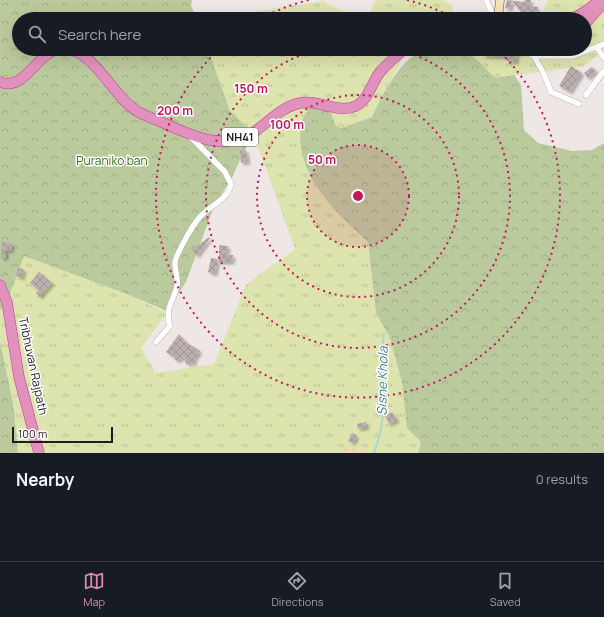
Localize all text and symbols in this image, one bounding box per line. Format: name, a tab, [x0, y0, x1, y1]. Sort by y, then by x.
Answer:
search box	[12, 12, 592, 56]
icon: search	[26, 23, 48, 45]
text: Search here	[58, 24, 141, 45]
text: 150 m	[234, 80, 268, 97]
text: 200 m	[157, 102, 193, 119]
text: 100 m	[270, 116, 304, 133]
road number: NH41	[222, 128, 258, 146]
text: 50 m	[308, 151, 336, 168]
park label: Puraniko ban	[76, 152, 148, 169]
centre of rings	[351, 189, 365, 203]
street label: Tribhuvan Rajpath	[15, 315, 52, 417]
water label: Sisne Khola	[372, 346, 392, 416]
scale bar	[12, 425, 113, 444]
text: 100 m	[18, 426, 47, 441]
text: Nearby	[16, 468, 74, 491]
text: 0 results	[536, 470, 588, 488]
tab: Map	[83, 570, 105, 609]
tab: Directions	[271, 570, 324, 609]
tab: Saved	[490, 570, 521, 609]

